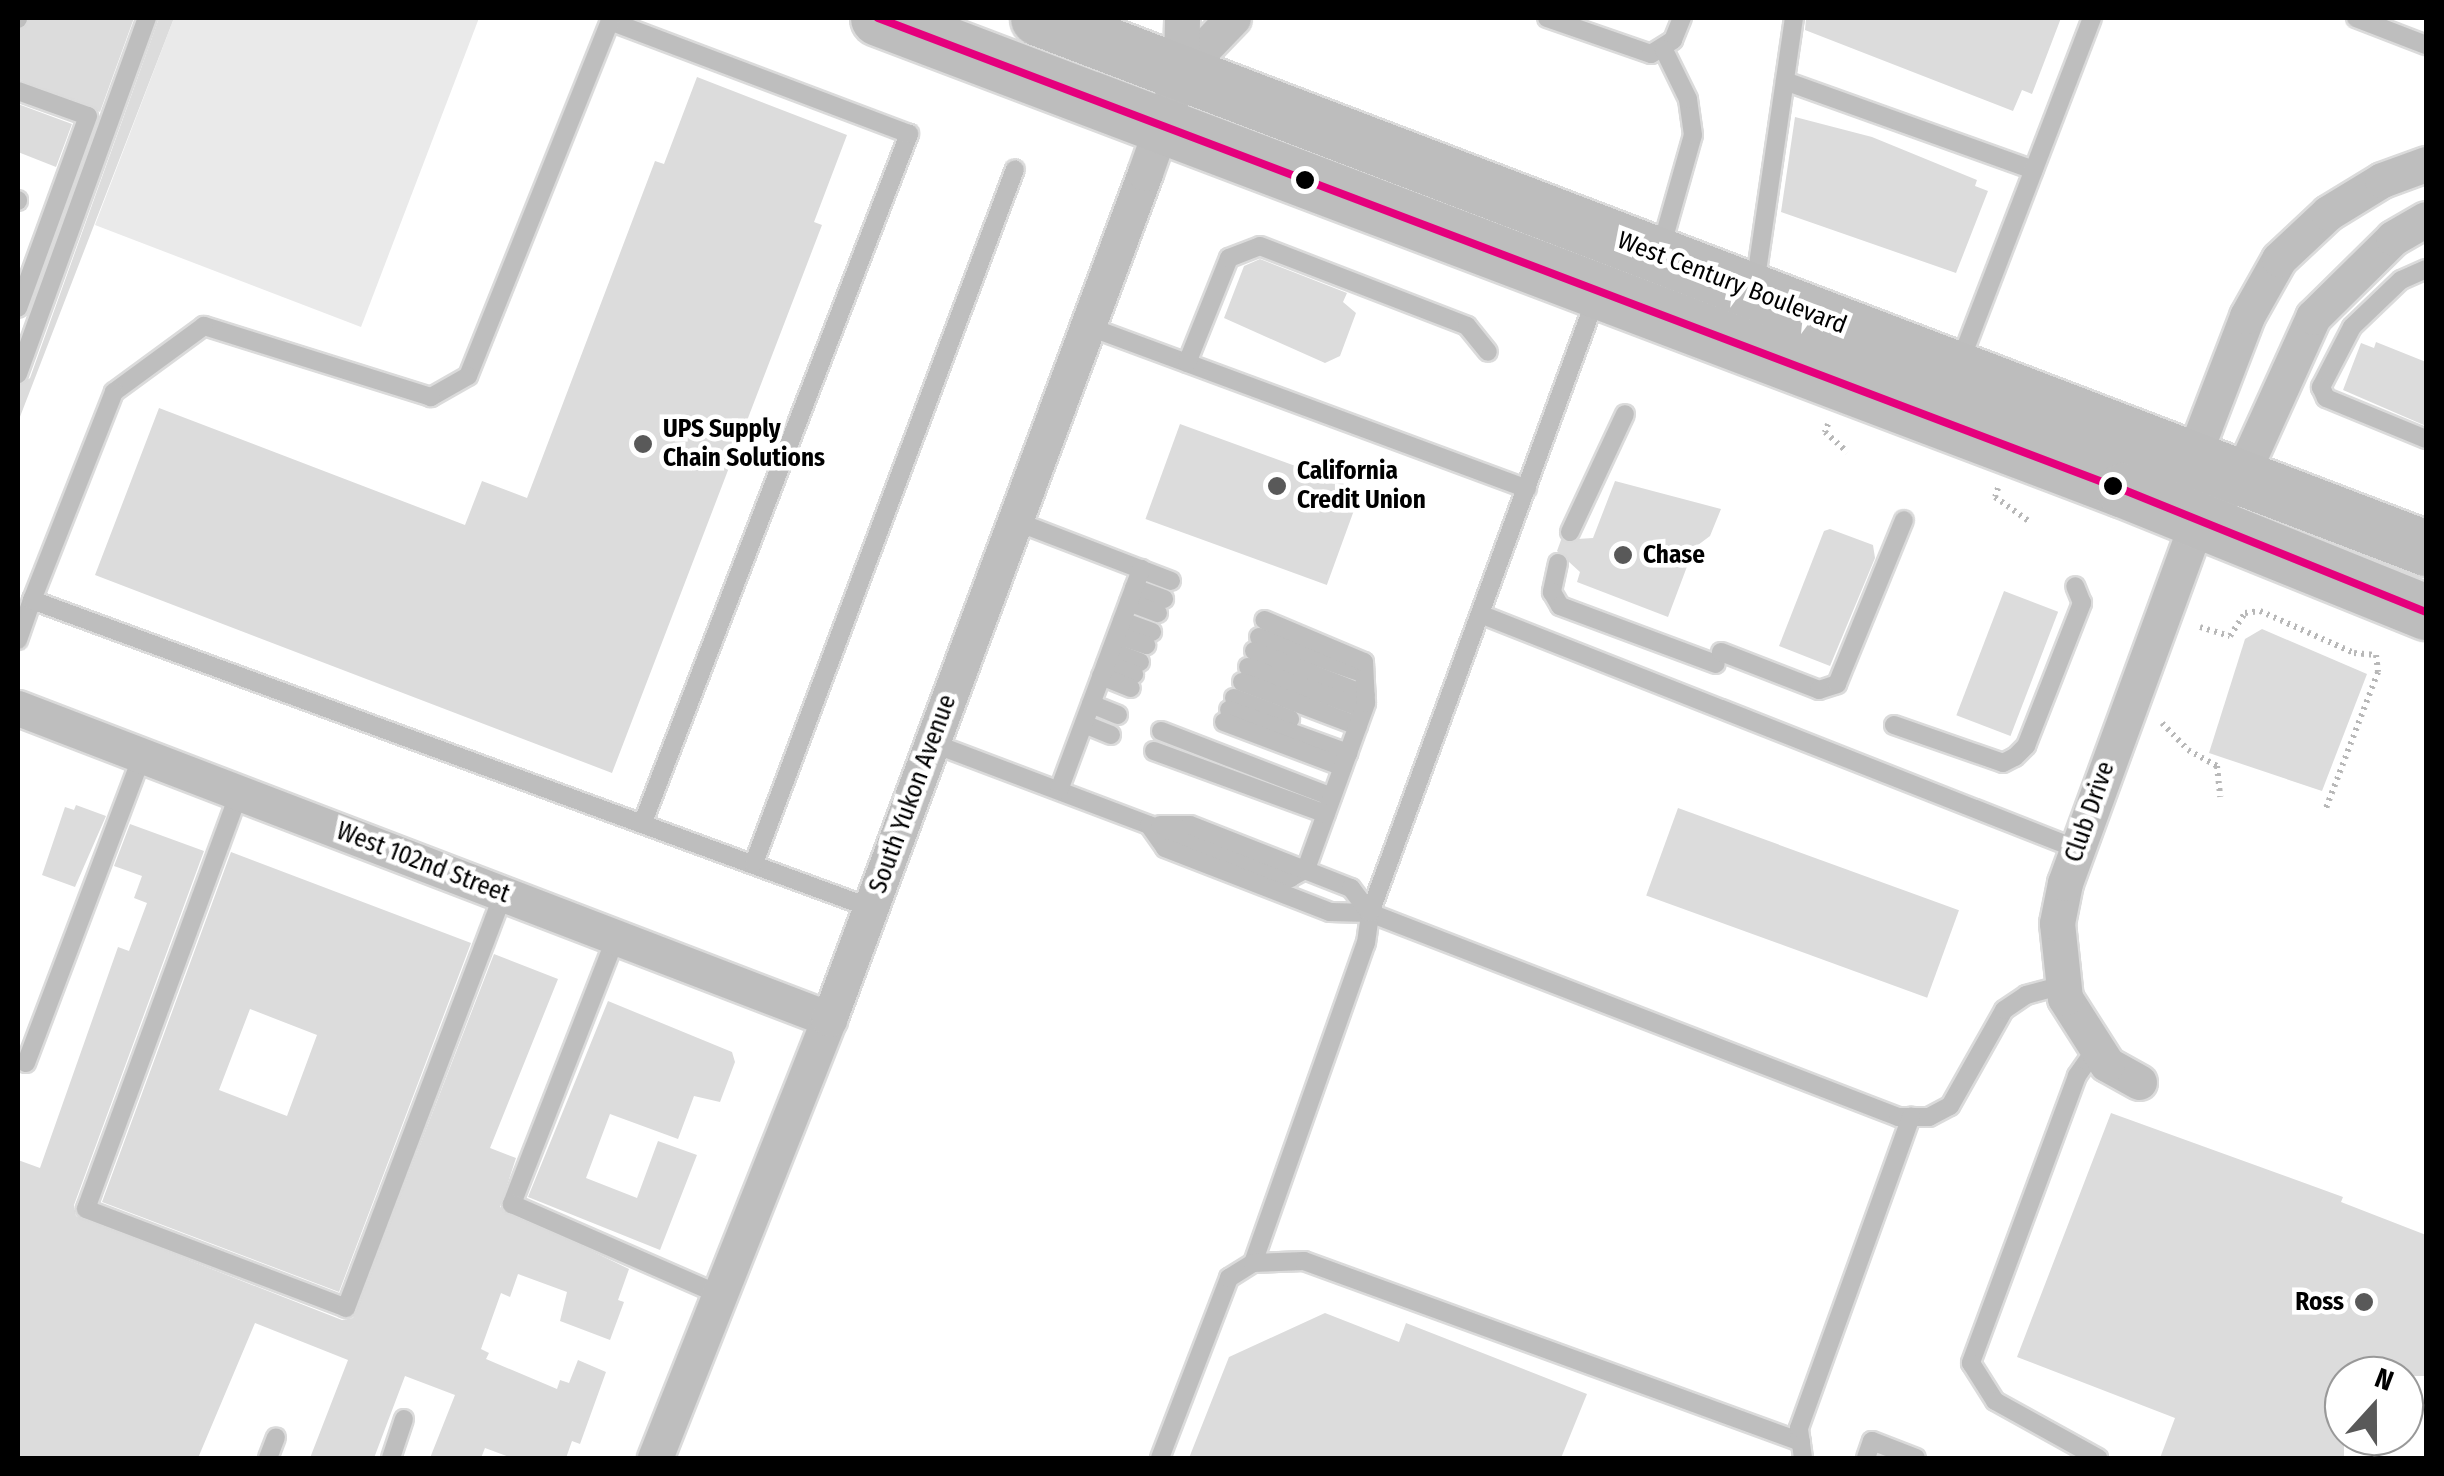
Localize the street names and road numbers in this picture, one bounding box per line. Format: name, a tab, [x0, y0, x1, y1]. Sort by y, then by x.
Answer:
street label: West Century Boulevard	[1613, 225, 1851, 341]
street label: South Yukon Avenue	[863, 691, 963, 897]
street label: Club Drive	[2059, 758, 2121, 866]
street label: West 102nd Street	[332, 816, 514, 910]

